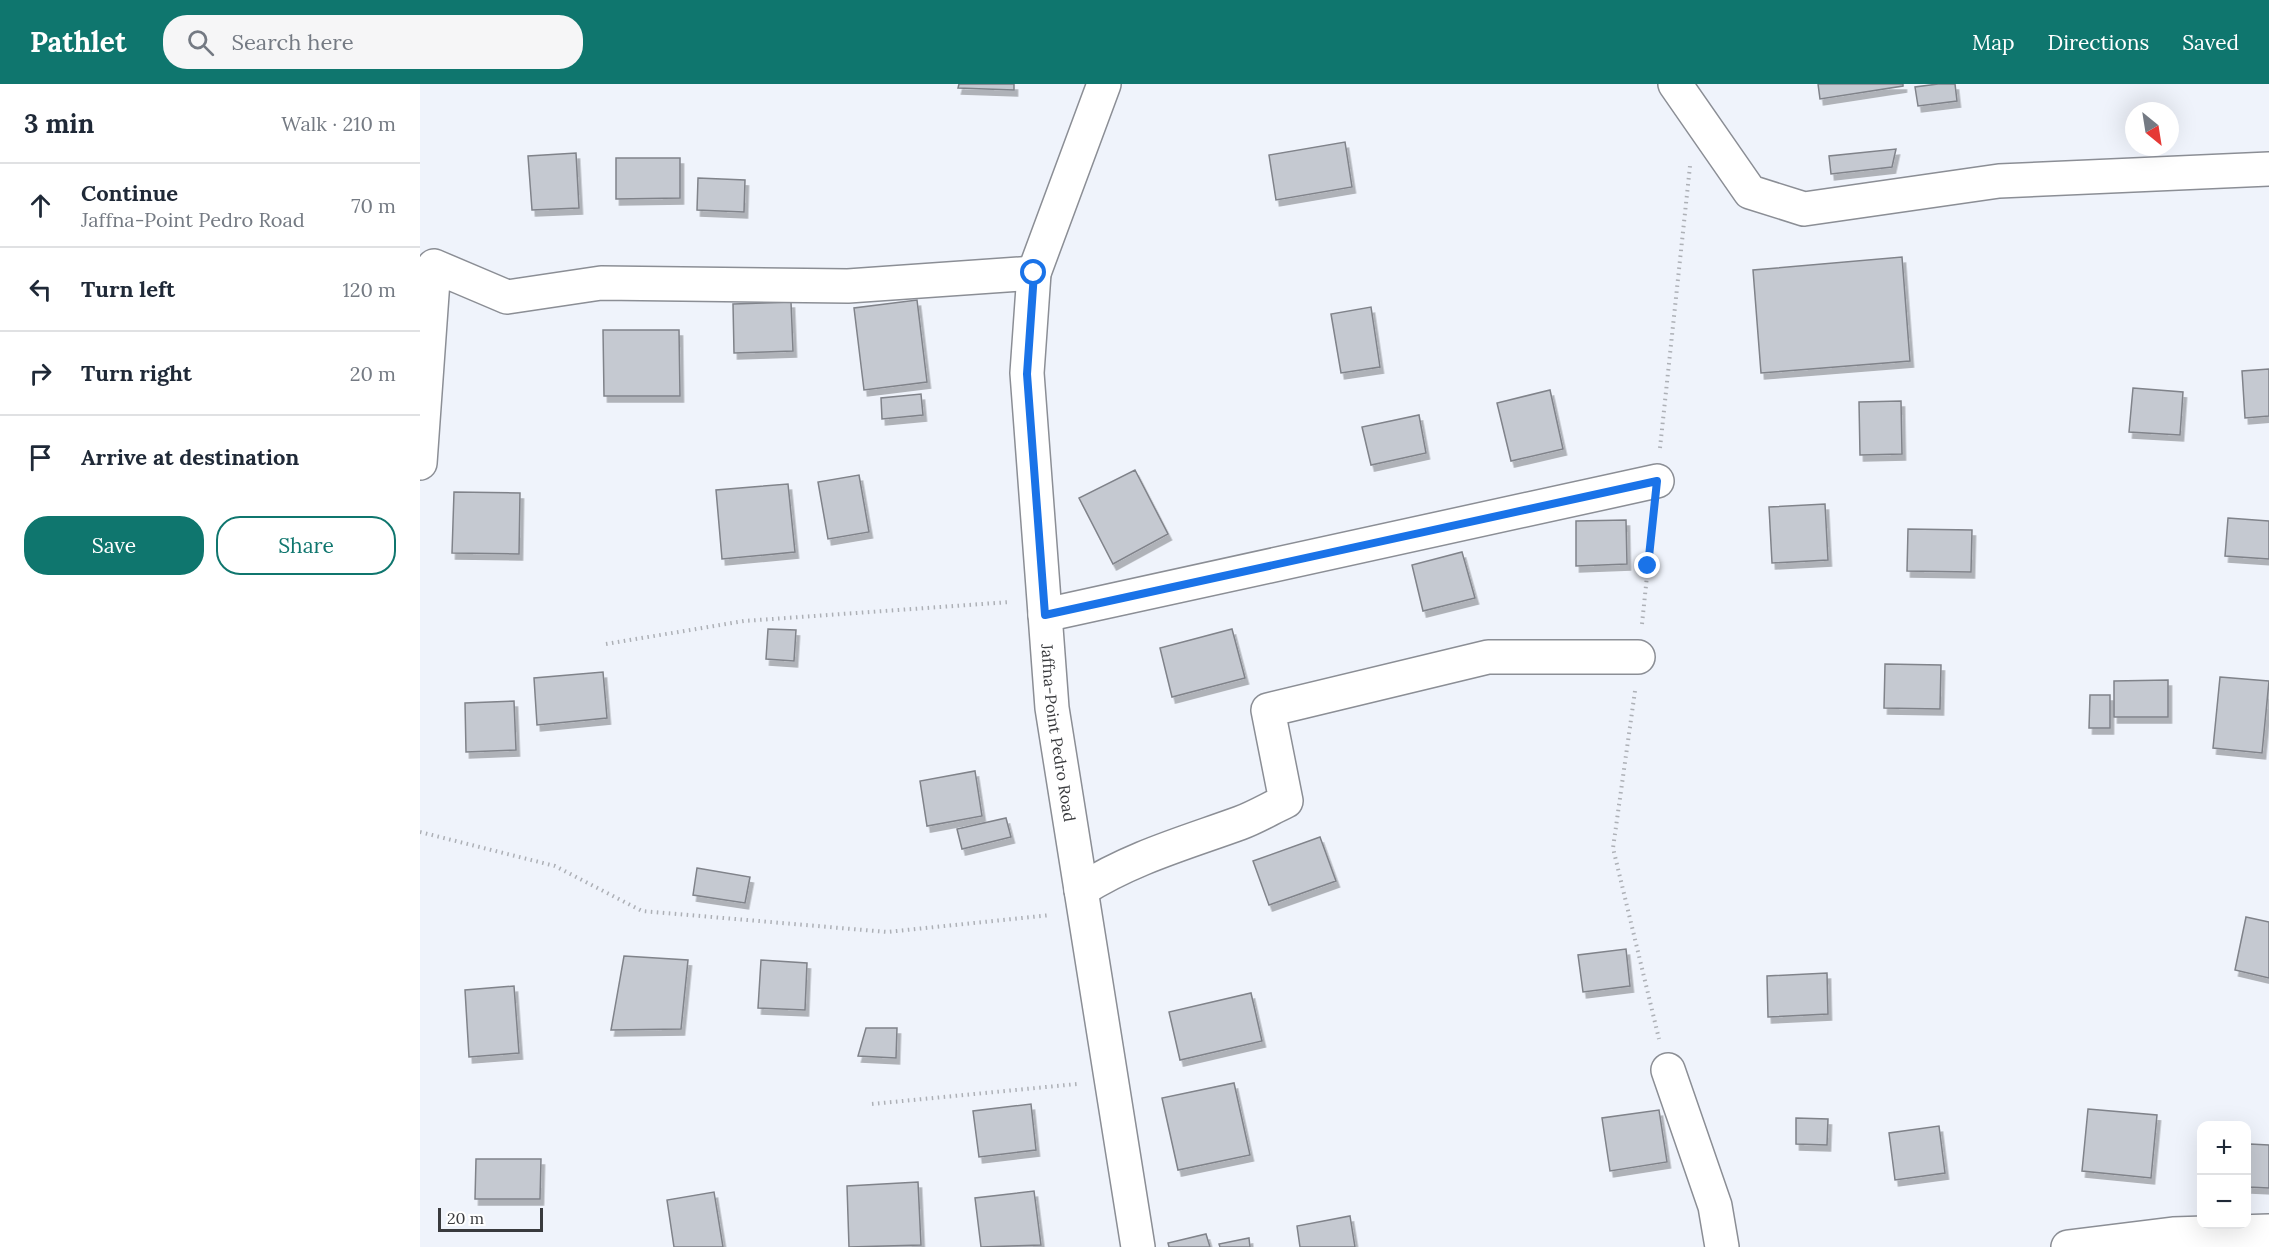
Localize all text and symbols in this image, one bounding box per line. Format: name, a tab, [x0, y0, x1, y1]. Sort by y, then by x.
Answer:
search box	[163, 15, 583, 69]
text: Pathlet	[30, 24, 127, 60]
icon: search	[184, 26, 217, 59]
text: Search here	[232, 28, 354, 56]
text: Map	[1972, 29, 2015, 56]
text: Directions	[2048, 29, 2149, 56]
text: Saved	[2182, 29, 2239, 56]
north arrow	[2125, 102, 2179, 156]
text: 3 min	[24, 107, 94, 140]
text: Walk · 210 m	[281, 111, 396, 136]
text: Continue	[81, 179, 178, 207]
icon: ahead	[24, 189, 57, 222]
text: 70 m	[351, 193, 396, 218]
text: Jaffna-Point Pedro Road	[81, 207, 305, 232]
route start	[1020, 259, 1046, 285]
icon: left	[24, 273, 57, 306]
text: Turn left	[81, 275, 175, 303]
text: 120 m	[342, 277, 396, 302]
icon: right	[24, 357, 57, 390]
text: Turn right	[81, 359, 192, 387]
text: 20 m	[350, 361, 396, 386]
icon: arrive	[24, 441, 57, 474]
text: Arrive at destination	[81, 443, 299, 471]
button: Save	[24, 516, 204, 575]
button: Share	[216, 516, 396, 575]
route end	[1634, 552, 1660, 578]
street label: Jaffna-Point Pedro Road	[1037, 642, 1080, 823]
map controls	[2197, 1121, 2251, 1229]
button: +	[2197, 1121, 2251, 1175]
button: −	[2197, 1175, 2251, 1229]
scale bar	[438, 1205, 543, 1232]
text: 20 m	[447, 1208, 484, 1228]

